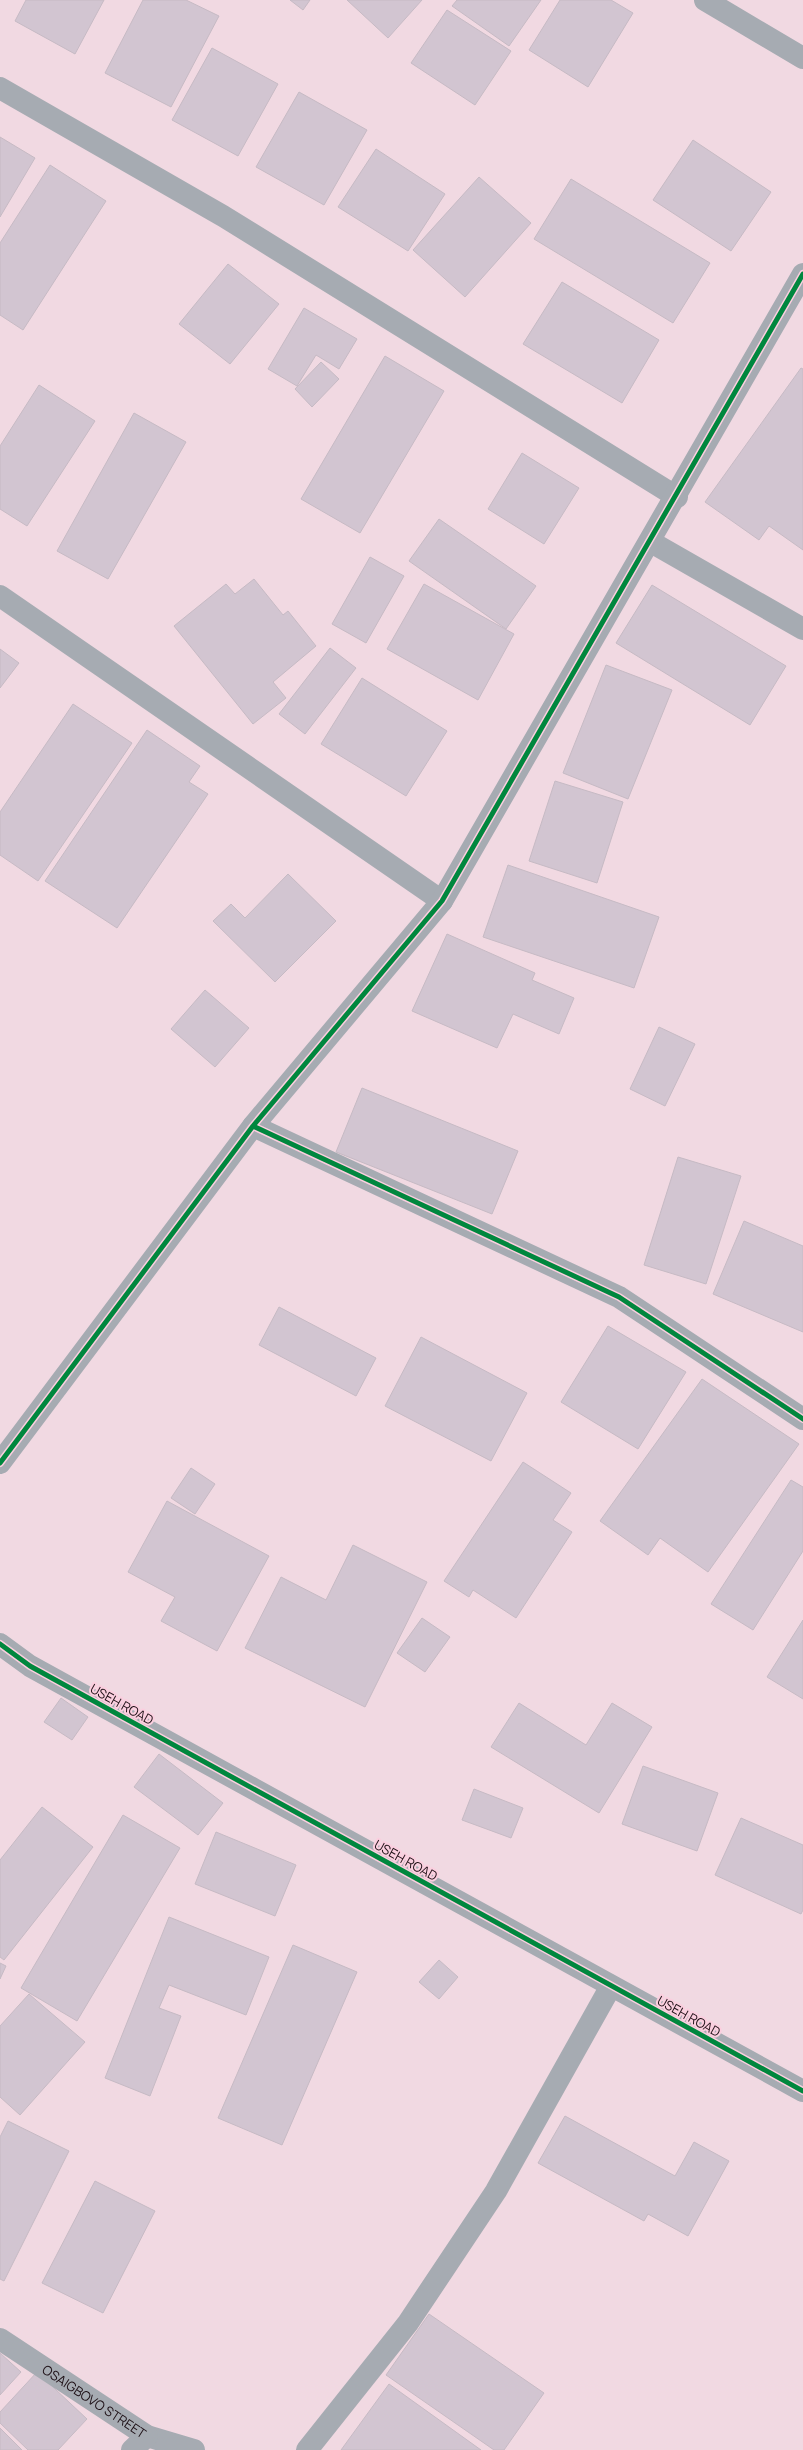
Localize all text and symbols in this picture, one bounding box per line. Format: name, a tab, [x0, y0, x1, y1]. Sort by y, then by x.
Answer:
street label: USEH ROAD	[87, 1679, 157, 1729]
street label: USEH ROAD	[371, 1835, 441, 1885]
street label: USEH ROAD	[654, 1991, 724, 2041]
street label: OSAIGBOVO STREET	[39, 2360, 150, 2442]

